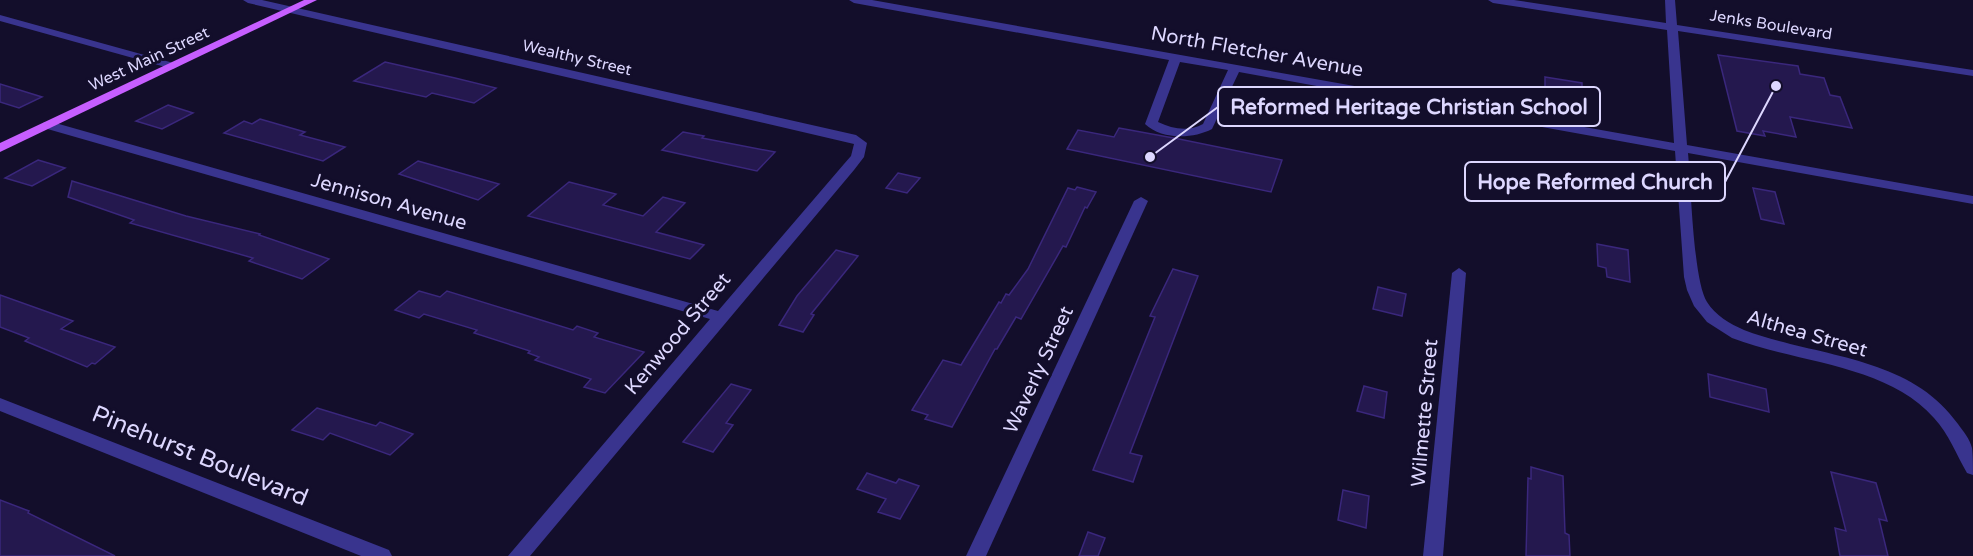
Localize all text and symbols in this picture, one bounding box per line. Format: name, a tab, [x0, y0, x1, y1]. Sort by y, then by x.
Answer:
street label: Jenks Boulevard	[1708, 5, 1834, 45]
street label: West Main Street	[86, 22, 212, 96]
street label: North Fletcher Avenue	[1149, 22, 1365, 82]
street label: Wealthy Street	[520, 36, 634, 80]
callout: Reformed Heritage Christian School	[1218, 87, 1600, 126]
text: Reformed Heritage Christian School	[1230, 95, 1588, 120]
callout: Hope Reformed Church	[1465, 162, 1725, 201]
street label: Jennison Avenue	[308, 168, 470, 236]
text: Hope Reformed Church	[1477, 170, 1713, 195]
street label: Kenwood Street	[620, 268, 736, 400]
street label: Waverly Street	[999, 302, 1079, 438]
street label: Althea Street	[1744, 305, 1870, 363]
street label: Wilmette Street	[1407, 338, 1443, 488]
street label: Pinehurst Boulevard	[88, 399, 312, 513]

